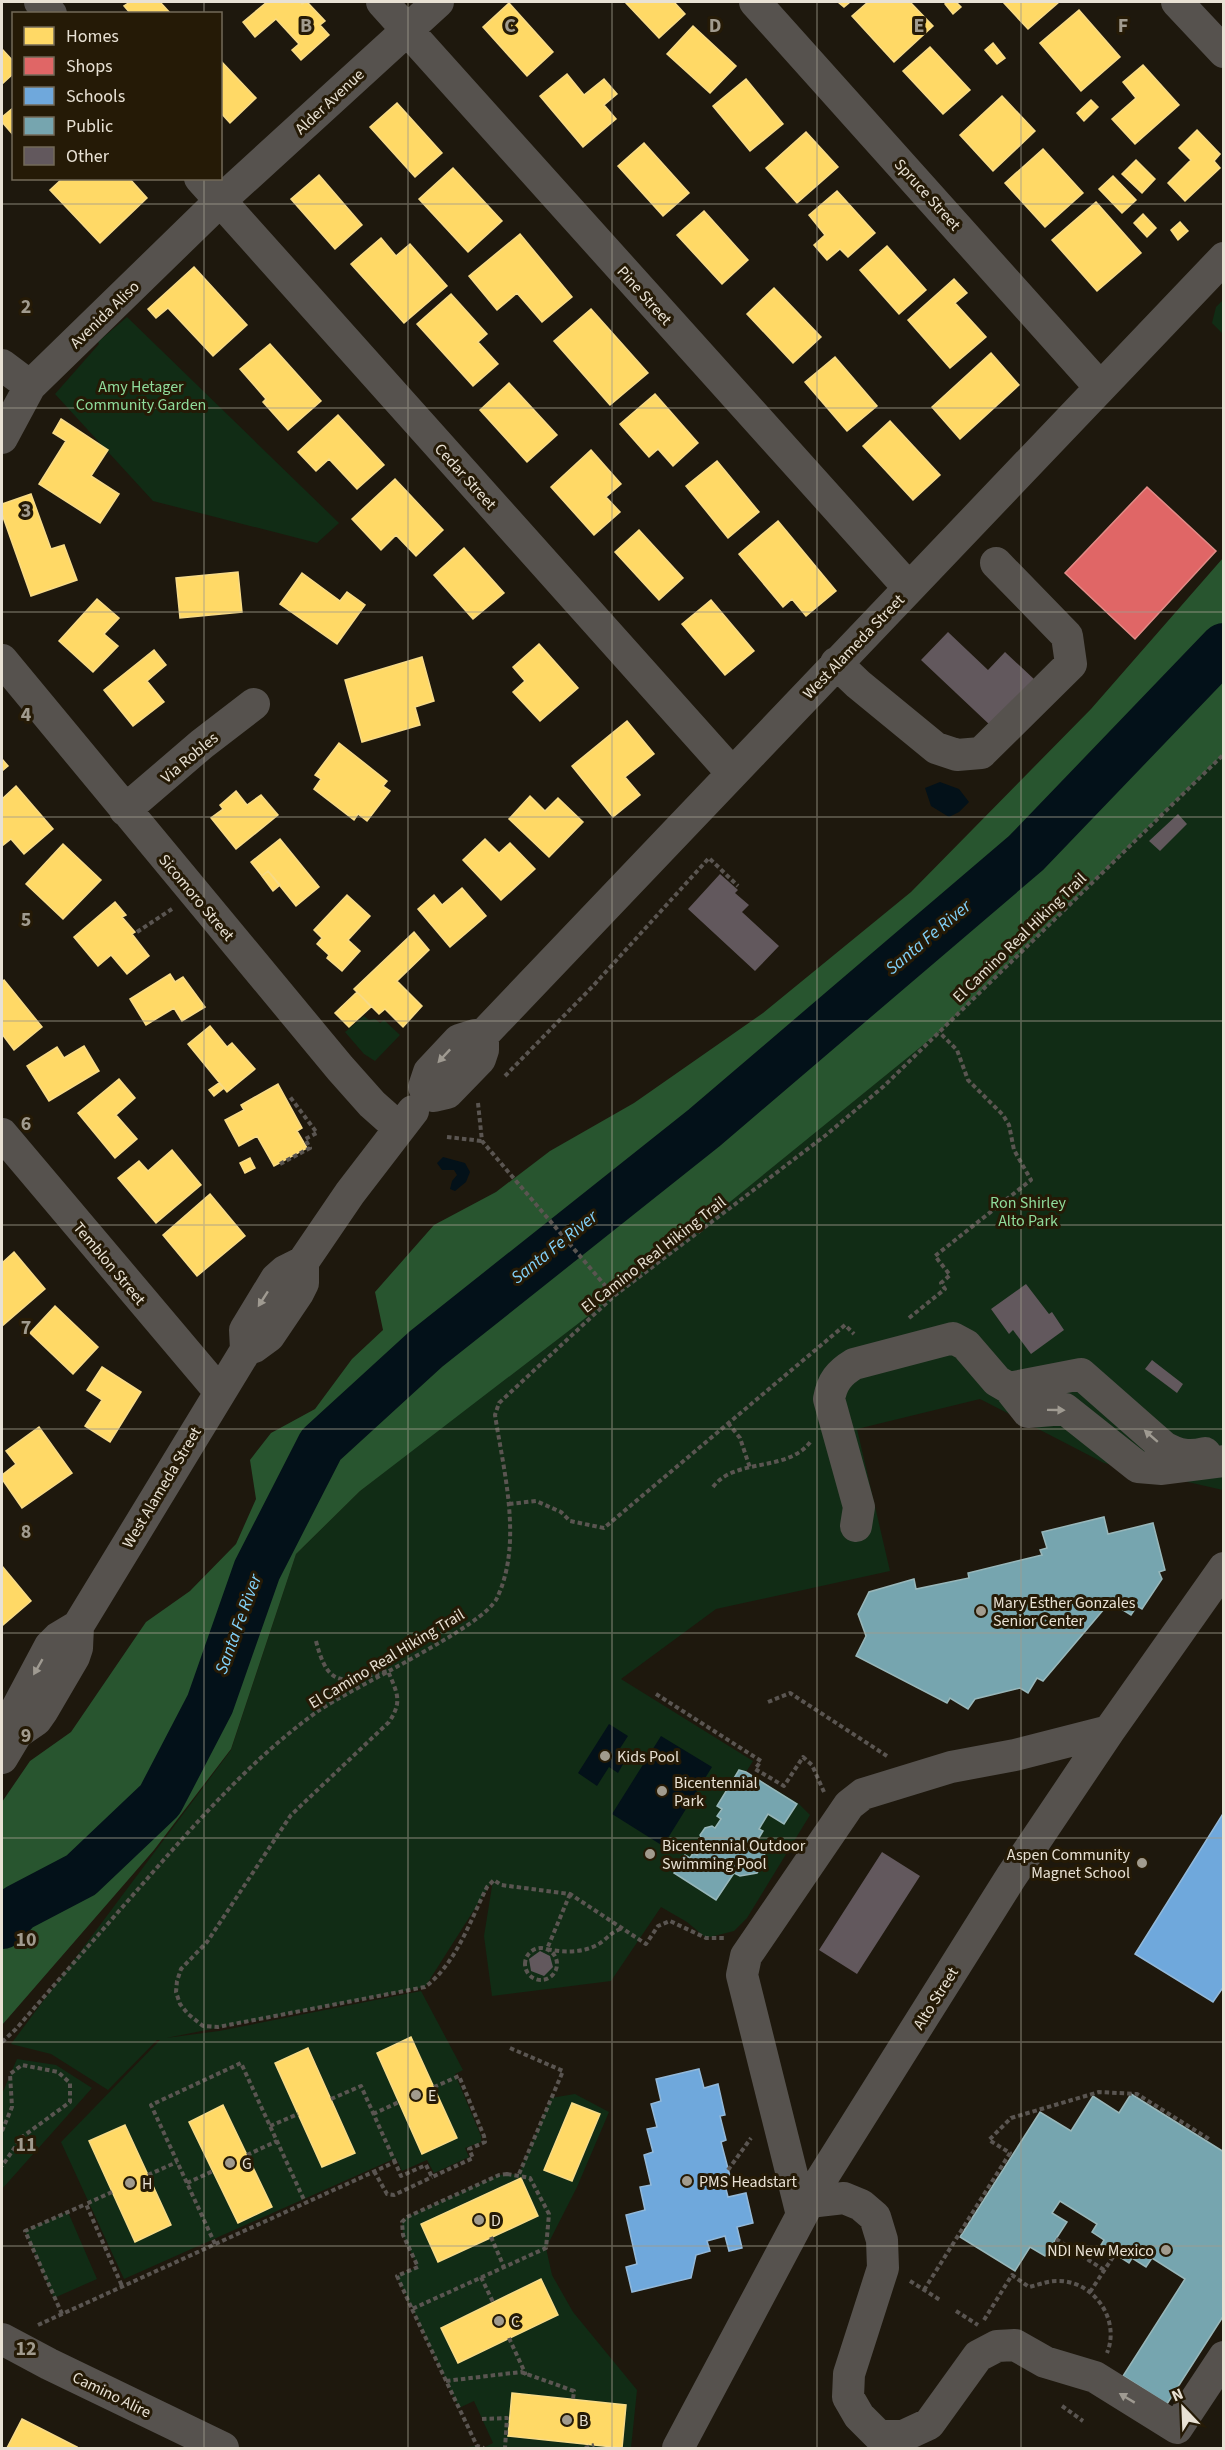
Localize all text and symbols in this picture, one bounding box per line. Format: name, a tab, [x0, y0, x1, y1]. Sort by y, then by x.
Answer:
legend	[12, 12, 222, 180]
text: B	[300, 12, 312, 40]
text: C	[504, 12, 516, 40]
text: D	[709, 12, 721, 40]
text: E	[914, 12, 924, 40]
text: F	[1118, 12, 1128, 40]
text: Homes	[66, 24, 119, 49]
text: Shops	[66, 54, 113, 79]
street label: Alder Avenue	[290, 64, 369, 140]
text: Schools	[66, 84, 125, 109]
text: Public	[66, 114, 113, 139]
text: Other	[66, 144, 110, 169]
street label: Spruce Street	[889, 154, 966, 236]
street label: Pine Street	[612, 261, 677, 331]
street label: Avenida Aliso	[65, 276, 144, 353]
text: 2	[21, 293, 31, 321]
park label: Amy Hetager Community Garden	[76, 376, 206, 416]
street label: Cedar Street	[429, 439, 502, 515]
text: 3	[21, 497, 31, 525]
street label: West Alameda Street	[798, 589, 910, 704]
text: 4	[21, 701, 32, 729]
street label: Via Robles	[156, 727, 223, 788]
street label: Sicomoro Street	[153, 849, 240, 946]
street label: El Camino Real Hiking Trail	[948, 868, 1091, 1007]
water label: Santa Fe River	[880, 894, 977, 981]
text: 5	[21, 906, 31, 934]
one-way arrow	[437, 1048, 451, 1063]
text: 6	[21, 1110, 31, 1138]
street label: El Camino Real Hiking Trail	[577, 1191, 731, 1318]
park label: Ron Shirley Alto Park	[990, 1192, 1066, 1232]
water label: Santa Fe River	[506, 1204, 604, 1290]
street label: Temblon Street	[68, 1217, 151, 1310]
one-way arrow	[258, 1291, 269, 1307]
text: 7	[21, 1314, 31, 1342]
one-way arrow	[1047, 1405, 1066, 1415]
street label: West Alameda Street	[117, 1422, 207, 1552]
one-way arrow	[1144, 1430, 1159, 1443]
text: 8	[21, 1518, 31, 1546]
water label: Santa Fe River	[209, 1570, 268, 1678]
place label: Mary Esther Gonzales Senior Center	[993, 1592, 1136, 1632]
street label: El Camino Real Hiking Trail	[305, 1604, 469, 1714]
marker: Mary Esther Gonzales Senior Center	[974, 1604, 988, 1618]
one-way arrow	[33, 1659, 43, 1676]
text: 9	[21, 1722, 31, 1750]
place label: Kids Pool	[617, 1746, 679, 1768]
marker: Kids Pool	[598, 1749, 612, 1763]
place label: Bicentennial Park	[674, 1772, 758, 1812]
marker: Bicentennial Park	[655, 1784, 669, 1798]
place label: Bicentennial Outdoor Swimming Pool	[662, 1835, 806, 1875]
place label: Aspen Community Magnet School	[1007, 1844, 1131, 1884]
marker: Bicentennial Outdoor Swimming Pool	[643, 1847, 657, 1861]
marker: Aspen Community Magnet School	[1135, 1856, 1149, 1870]
text: 10	[15, 1926, 37, 1954]
street label: Alto Street	[908, 1963, 964, 2034]
place label: E	[428, 2085, 436, 2107]
marker: E	[409, 2088, 423, 2102]
text: 11	[15, 2131, 37, 2159]
place label: G	[242, 2153, 252, 2175]
marker: G	[223, 2156, 237, 2170]
place label: PMS Headstart	[699, 2171, 798, 2193]
place label: H	[142, 2173, 152, 2195]
marker: PMS Headstart	[680, 2174, 694, 2188]
marker: H	[123, 2176, 137, 2190]
place label: D	[491, 2210, 501, 2232]
marker: D	[472, 2213, 486, 2227]
place label: NDI New Mexico	[1047, 2240, 1154, 2262]
marker: NDI New Mexico	[1159, 2243, 1173, 2257]
place label: C	[511, 2311, 520, 2333]
marker: C	[492, 2314, 506, 2328]
text: 12	[15, 2335, 37, 2363]
street label: Camino Alire	[69, 2366, 155, 2423]
north arrow	[1153, 2378, 1213, 2438]
text: N	[1168, 2383, 1187, 2407]
one-way arrow	[1119, 2392, 1135, 2403]
place label: B	[579, 2410, 588, 2432]
marker: B	[560, 2413, 574, 2427]

